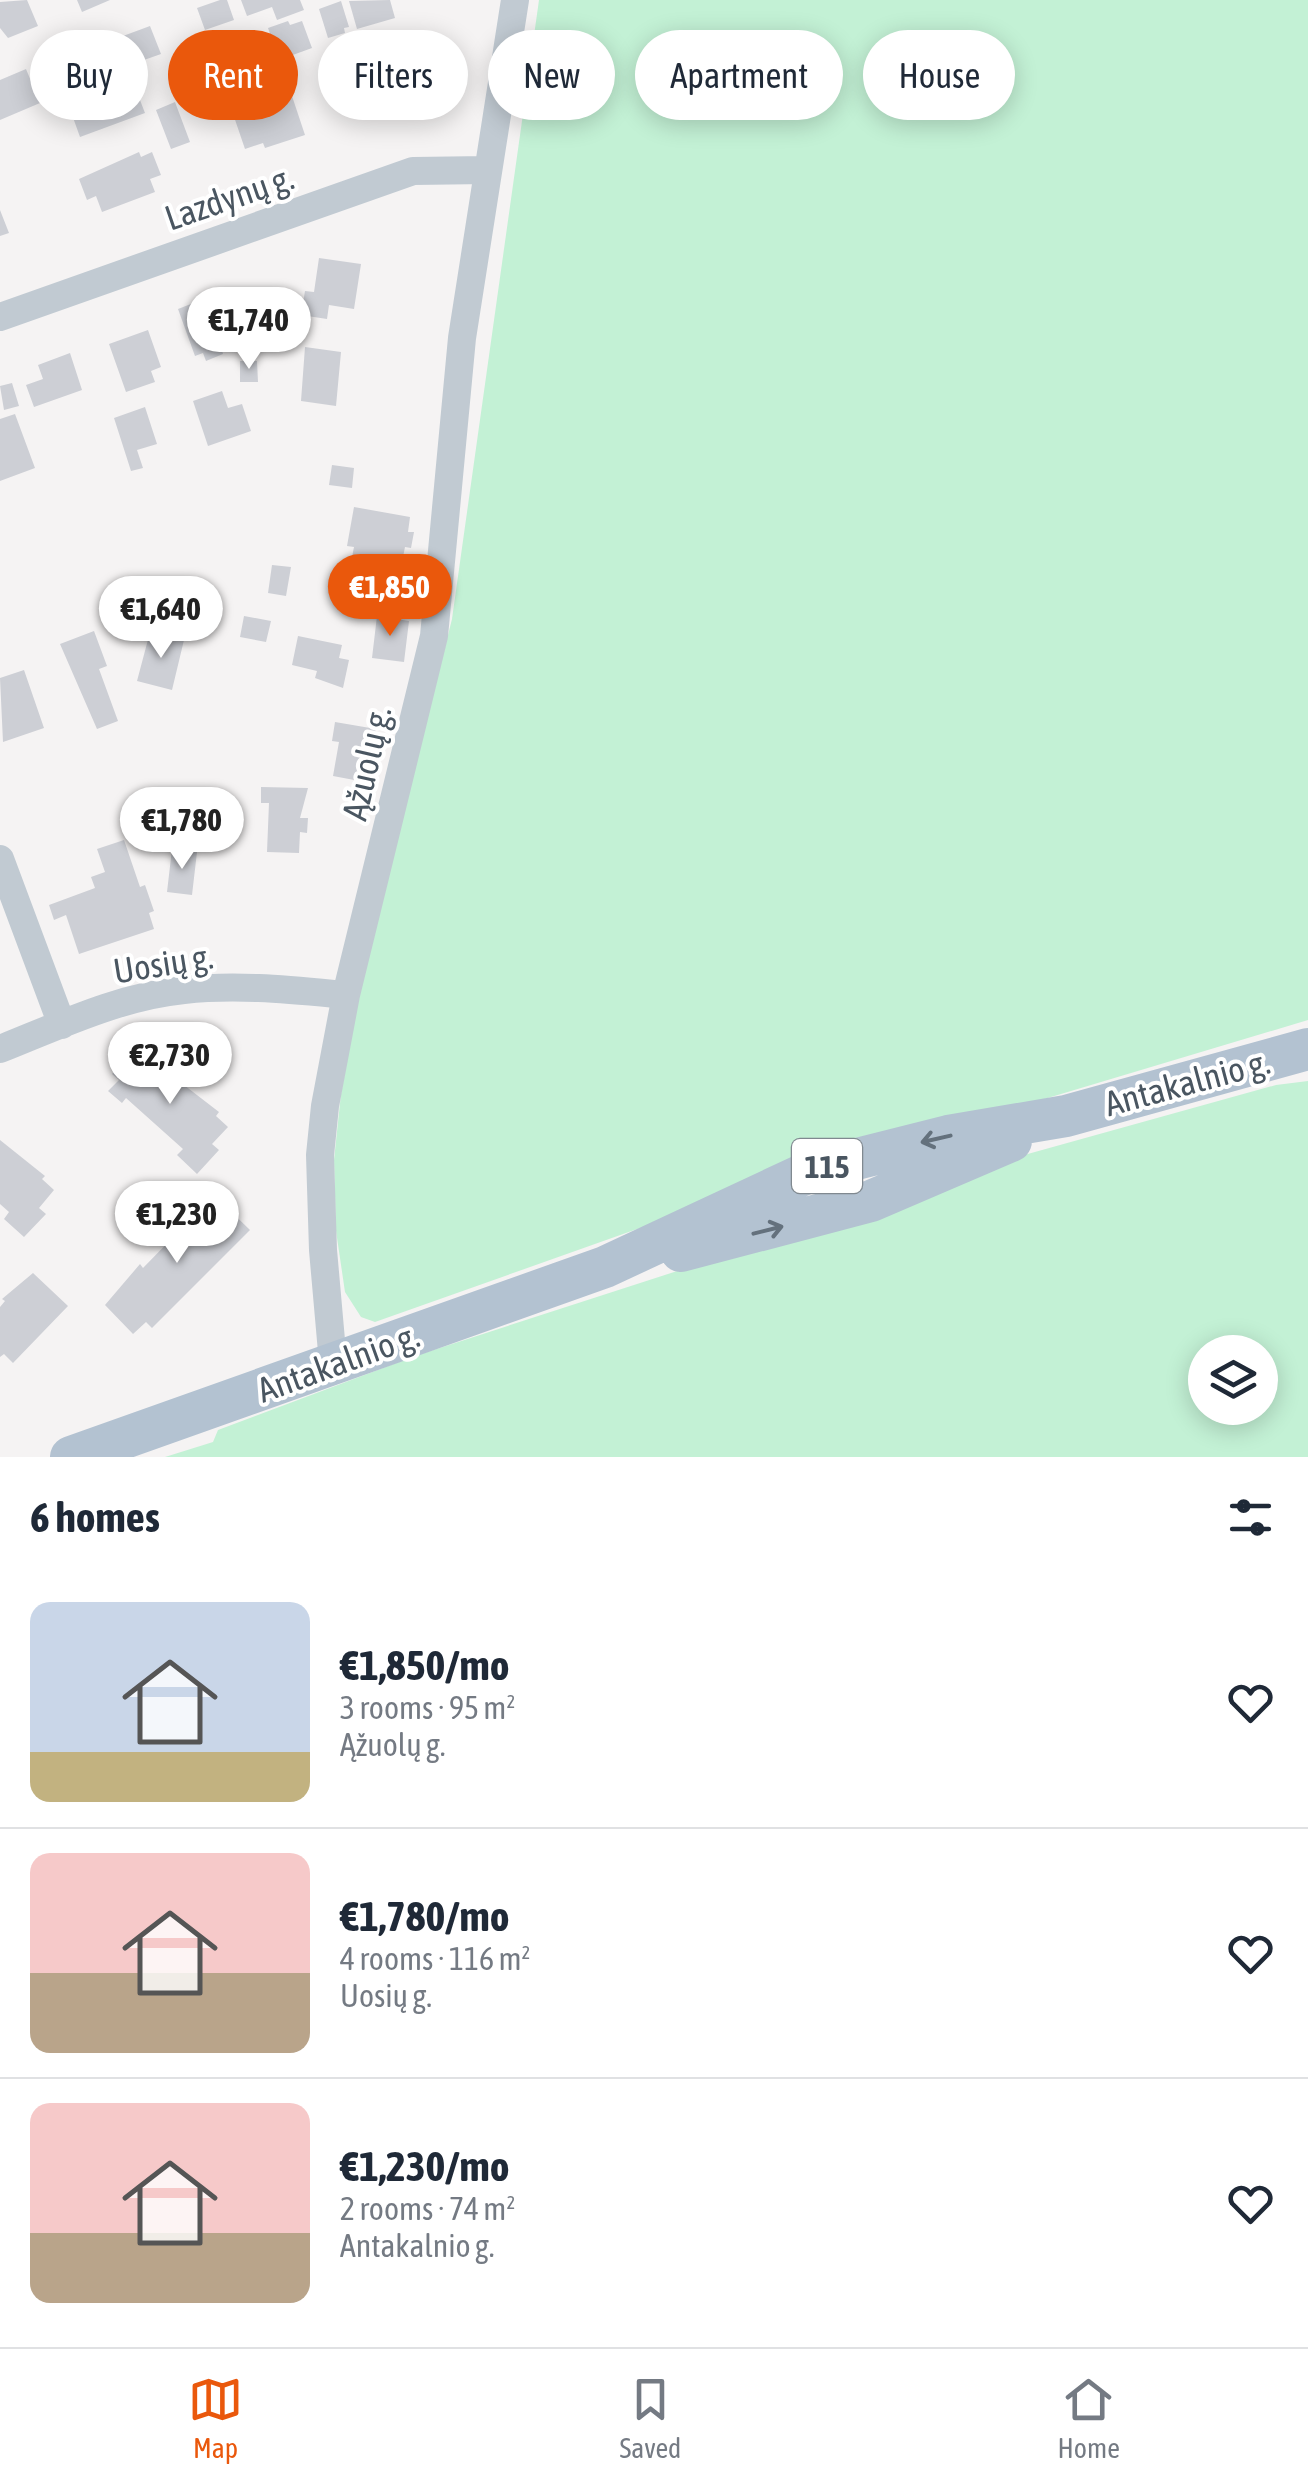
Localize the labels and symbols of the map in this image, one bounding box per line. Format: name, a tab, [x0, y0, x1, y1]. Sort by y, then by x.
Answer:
street label: Lazdynų g.	[160, 156, 298, 238]
pin: €1,740	[168, 287, 330, 372]
pin: €1,850	[309, 554, 471, 639]
pin: €1,640	[80, 576, 242, 661]
street label: Ąžuolų g.	[334, 702, 398, 824]
pin: €1,780	[101, 787, 263, 872]
street label: Uosių g.	[110, 935, 216, 991]
pin: €2,730	[89, 1022, 251, 1107]
street label: Antakalnio g.	[1100, 1041, 1274, 1123]
one-way arrow	[921, 1131, 953, 1149]
road number: 115	[792, 1139, 862, 1193]
pin: €1,230	[96, 1181, 258, 1266]
one-way arrow	[751, 1220, 783, 1238]
street label: Antakalnio g.	[252, 1314, 424, 1410]

